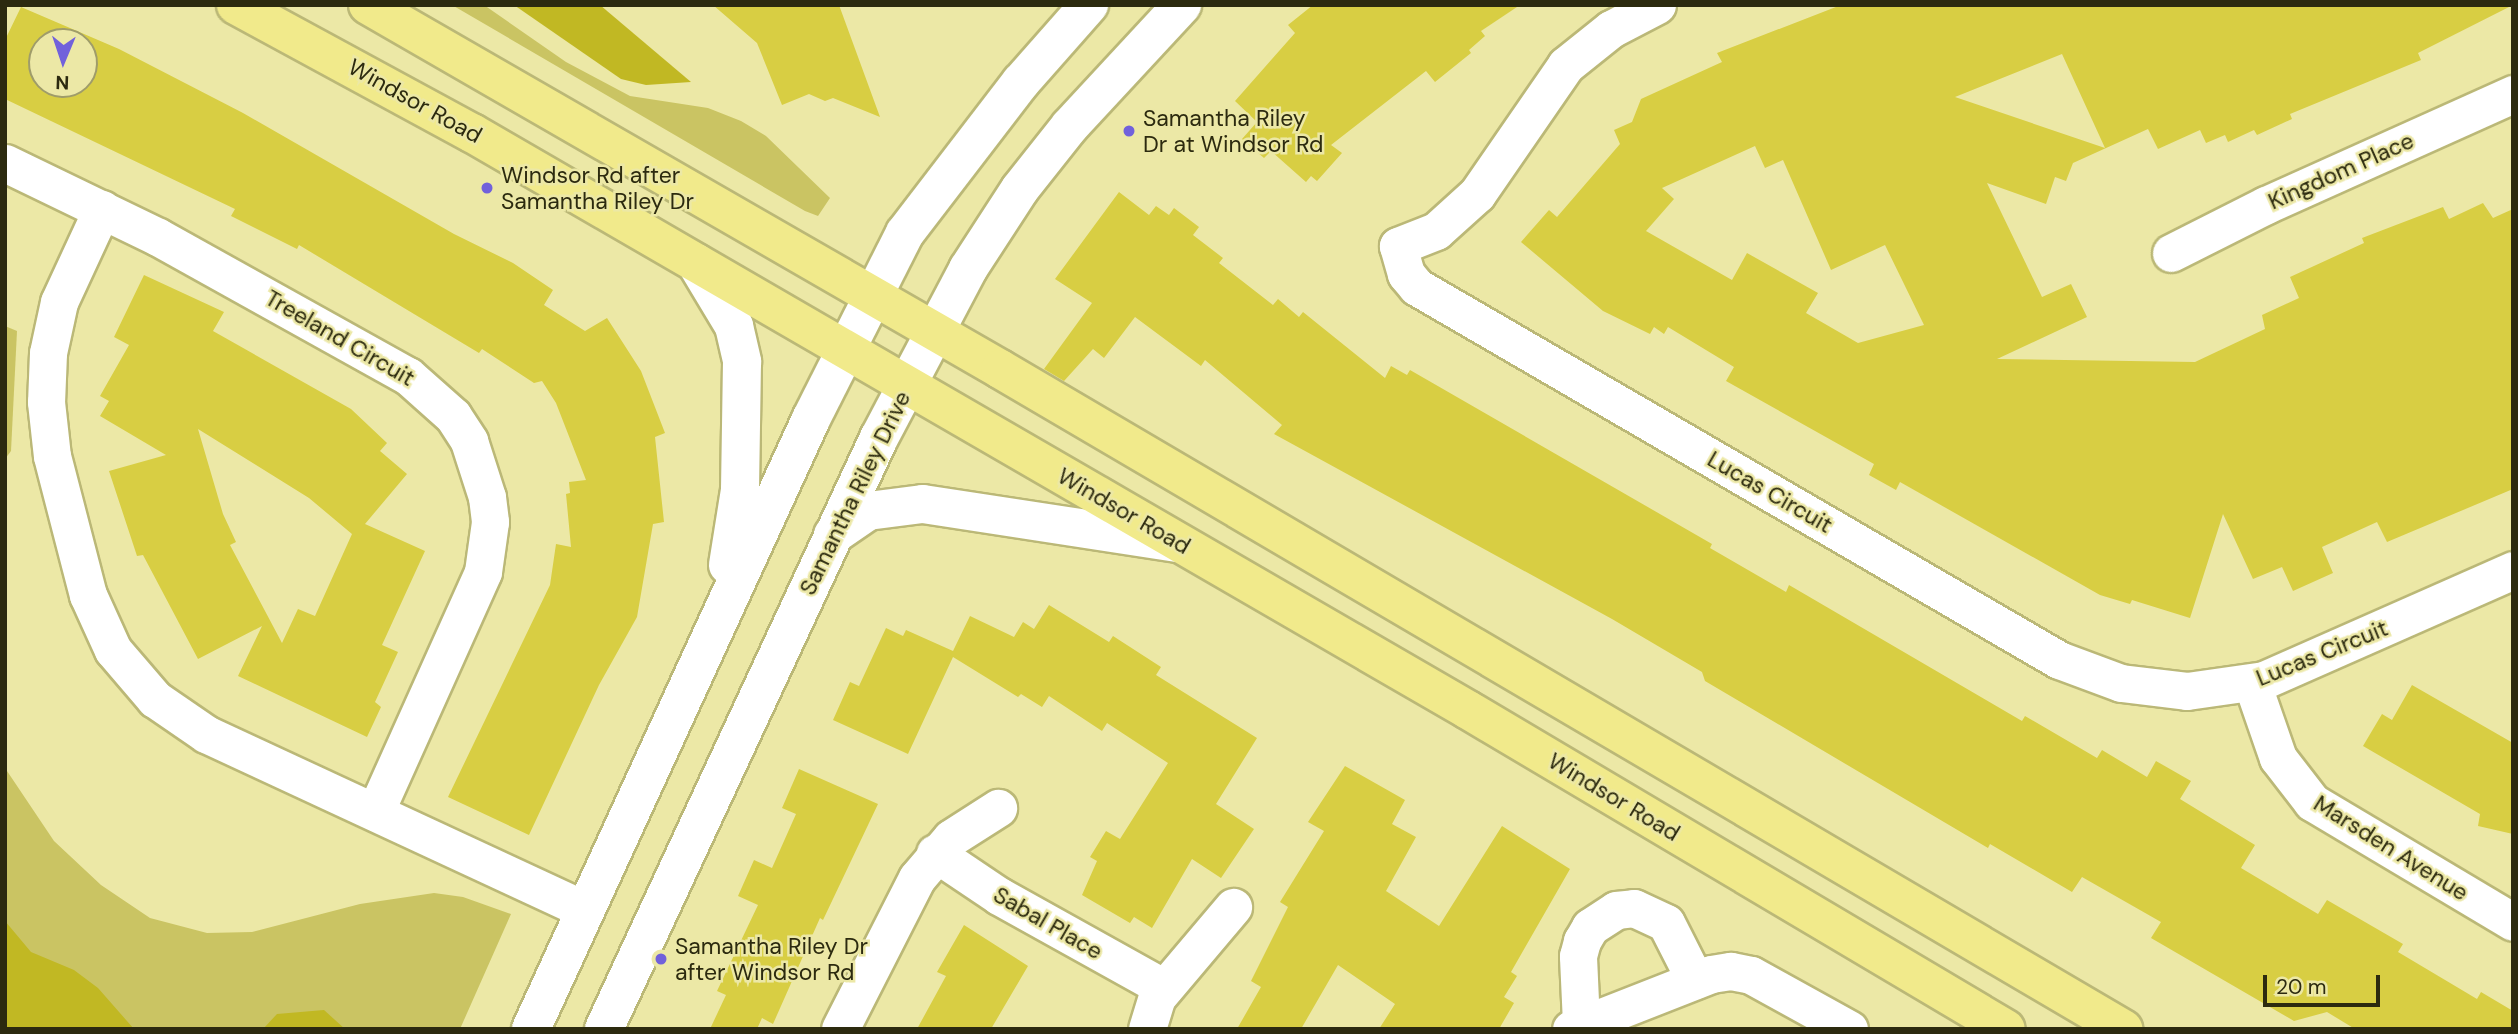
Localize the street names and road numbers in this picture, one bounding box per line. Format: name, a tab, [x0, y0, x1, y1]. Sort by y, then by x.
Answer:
street label: Windsor Road	[343, 53, 487, 149]
street label: Kingdom Place	[2264, 127, 2418, 215]
street label: Treeland Circuit	[260, 284, 420, 392]
street label: Samantha Riley Drive	[794, 387, 916, 599]
street label: Lucas Circuit	[1703, 445, 1837, 539]
street label: Windsor Road	[1053, 462, 1195, 560]
street label: Lucas Circuit	[2252, 614, 2392, 692]
street label: Windsor Road	[1543, 747, 1685, 847]
street label: Marsden Avenue	[2309, 789, 2473, 907]
street label: Sabal Place	[989, 881, 1107, 965]

